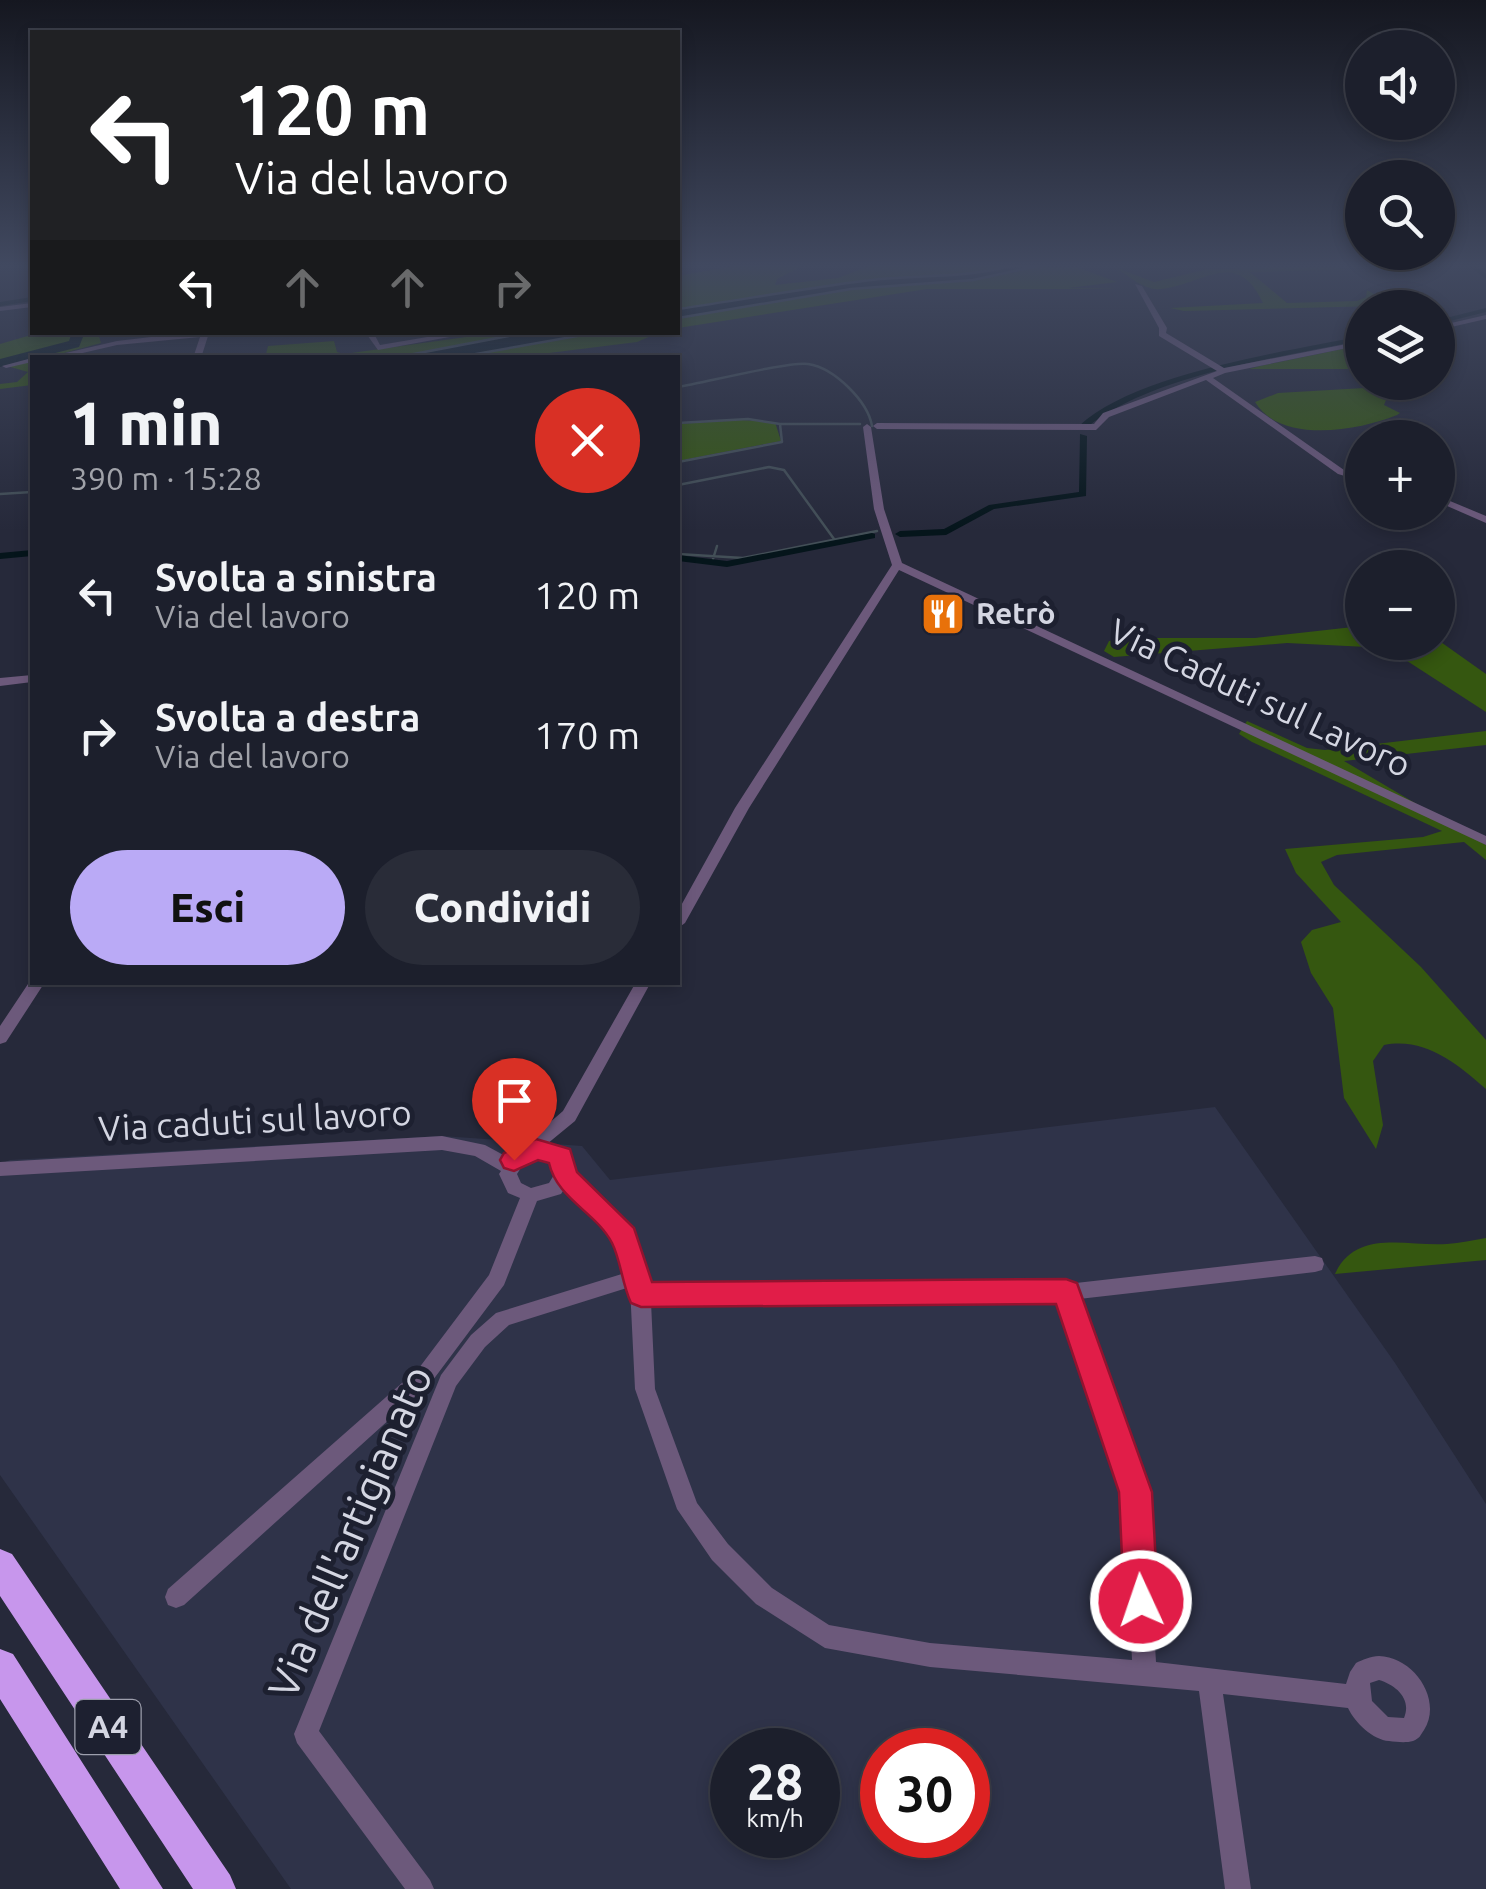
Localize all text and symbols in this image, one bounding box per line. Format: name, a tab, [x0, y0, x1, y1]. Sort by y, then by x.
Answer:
map controls	[1345, 30, 1455, 660]
button: sound	[1345, 30, 1455, 140]
icon: left	[70, 70, 200, 200]
text: 120 m	[235, 70, 430, 148]
text: Via del lavoro	[235, 152, 509, 203]
button: search	[1345, 160, 1455, 270]
icon: left	[170, 260, 225, 315]
icon: ahead	[275, 260, 330, 315]
icon: ahead	[380, 260, 435, 315]
icon: right	[485, 260, 540, 315]
button: layers	[1345, 290, 1455, 400]
button: close	[535, 388, 640, 493]
text: 1 min	[70, 389, 223, 456]
button: +	[1345, 420, 1455, 530]
text: 390 m · 15:28	[70, 460, 262, 496]
button: −	[1345, 550, 1455, 660]
text: Svolta a sinistra	[155, 556, 437, 598]
icon: left	[70, 568, 125, 623]
text: 120 m	[534, 574, 640, 616]
restaurant icon: Retrò	[920, 591, 966, 637]
place label: Retrò	[976, 596, 1055, 630]
text: Via del lavoro	[155, 598, 350, 634]
street label: Via Caduti sul Lavoro	[1104, 610, 1417, 784]
text: Svolta a destra	[155, 696, 420, 738]
icon: right	[70, 708, 125, 763]
text: 170 m	[534, 714, 640, 756]
text: Via del lavoro	[155, 738, 350, 774]
button: Esci	[70, 850, 345, 965]
button: Condividi	[365, 850, 640, 965]
pin	[472, 1058, 557, 1161]
icon: arrive	[487, 1073, 542, 1128]
street label: Via caduti sul lavoro	[97, 1092, 413, 1148]
street label: Via dell'artigianato	[258, 1359, 441, 1705]
position arrow	[1089, 1549, 1193, 1653]
road number: A4	[76, 1700, 140, 1754]
speed limit sign: 30	[860, 1728, 990, 1858]
text: 28	[747, 1753, 803, 1809]
text: km/h	[746, 1804, 804, 1832]

